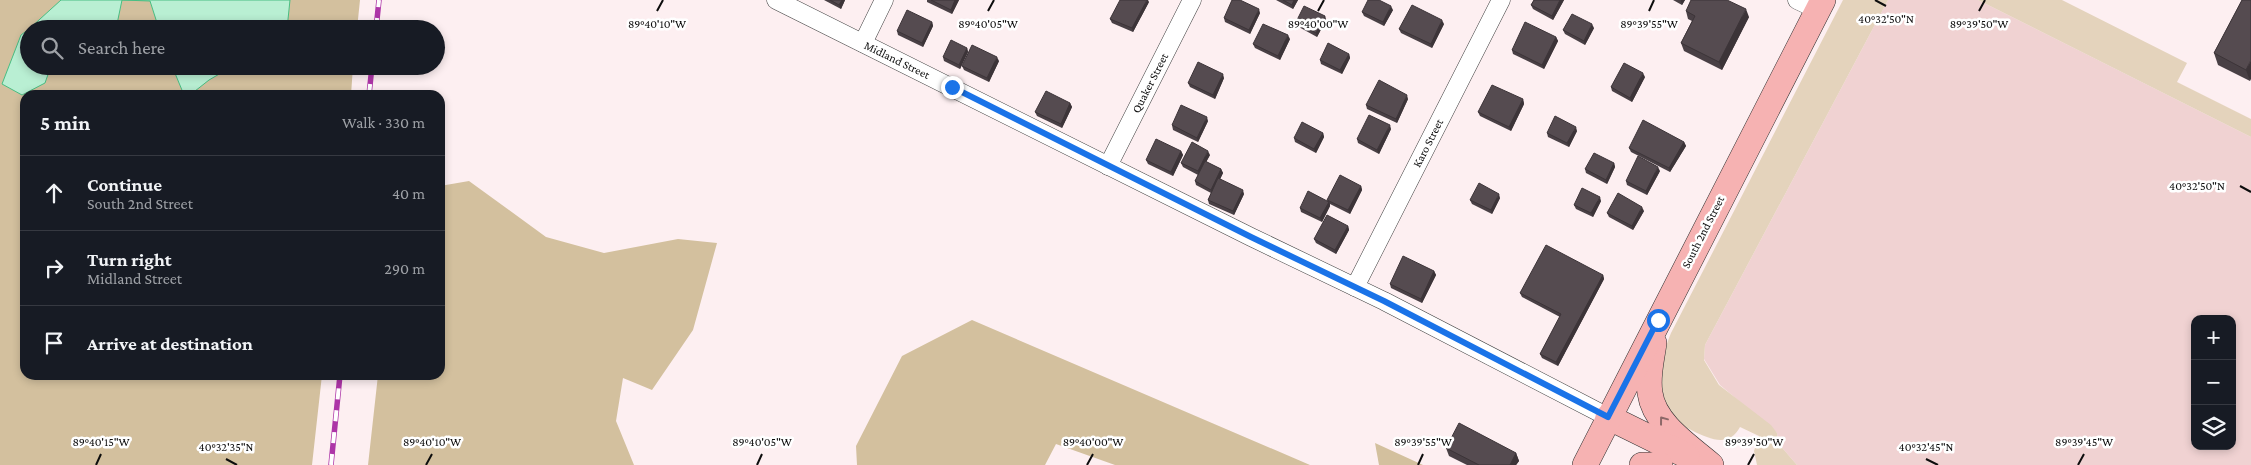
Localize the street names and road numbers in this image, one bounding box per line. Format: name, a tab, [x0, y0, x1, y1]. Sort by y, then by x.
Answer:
street label: Midland Street	[862, 38, 933, 82]
street label: Quaker Street	[1129, 50, 1172, 115]
street label: Karo Street	[1410, 115, 1447, 170]
street label: South 2nd Street	[1679, 193, 1728, 271]

